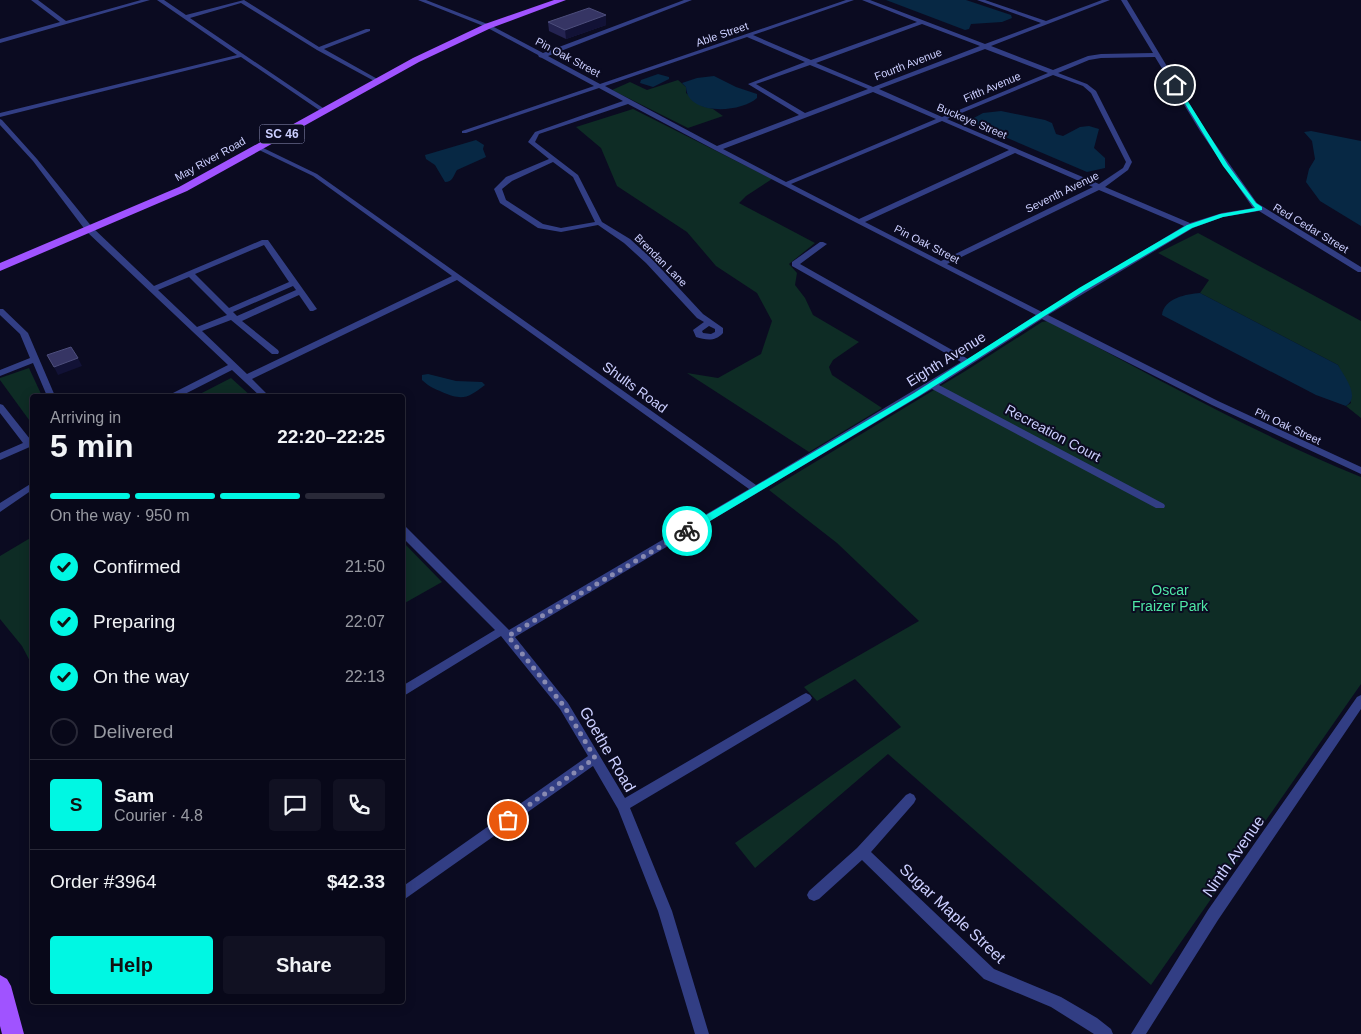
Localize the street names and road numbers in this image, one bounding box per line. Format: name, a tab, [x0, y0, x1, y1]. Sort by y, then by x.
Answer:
street label: Able Street	[694, 19, 750, 49]
street label: Pin Oak Street	[534, 35, 602, 79]
street label: Fourth Avenue	[873, 46, 943, 82]
street label: Fifth Avenue	[962, 70, 1022, 104]
street label: Buckeye Street	[935, 101, 1009, 141]
road number: SC 46	[260, 125, 304, 144]
street label: May River Road	[173, 135, 247, 183]
street label: Seventh Avenue	[1023, 169, 1101, 215]
street label: Red Cedar Street	[1271, 201, 1351, 255]
street label: Pin Oak Street	[892, 222, 962, 266]
street label: Brendan Lane	[632, 231, 690, 289]
street label: Eighth Avenue	[904, 328, 989, 390]
street label: Shults Road	[599, 358, 671, 416]
street label: Recreation Court	[1003, 401, 1104, 465]
street label: Pin Oak Street	[1253, 405, 1323, 447]
street label: Goethe Road	[576, 704, 639, 795]
street label: Ninth Avenue	[1199, 812, 1268, 900]
street label: Sugar Maple Street	[896, 860, 1009, 967]

